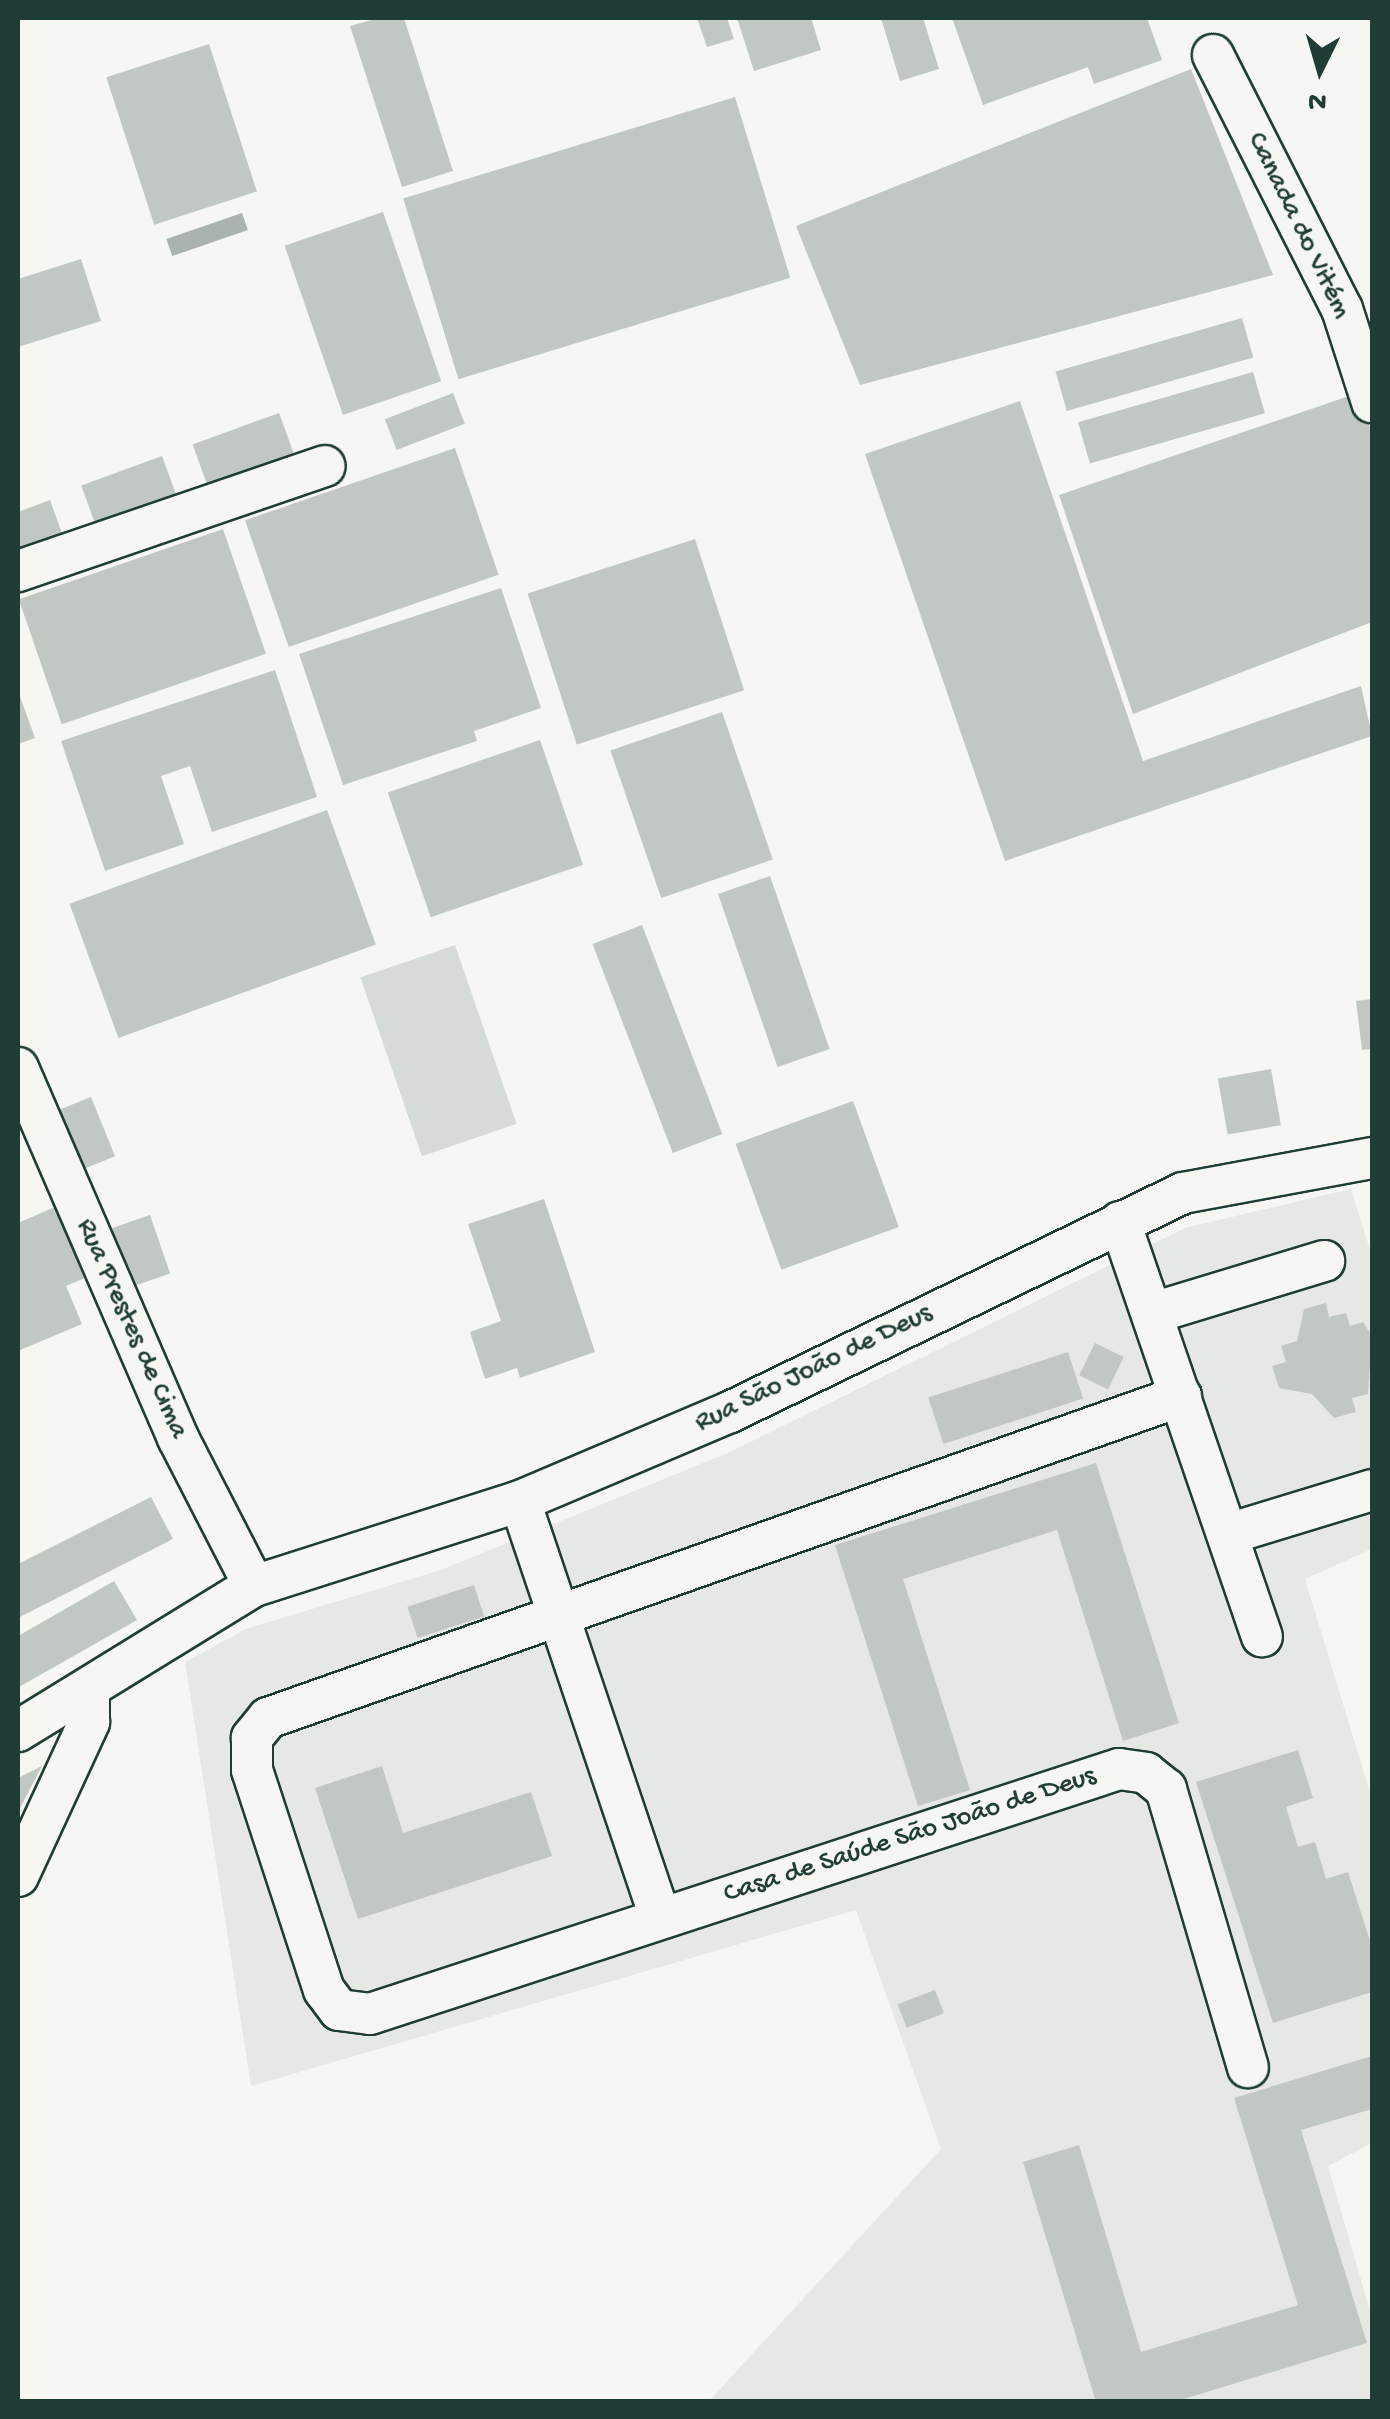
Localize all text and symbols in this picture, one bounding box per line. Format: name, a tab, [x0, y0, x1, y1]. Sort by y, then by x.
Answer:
north arrow	[1270, 20, 1370, 120]
text: N	[1307, 83, 1328, 118]
street label: Canada do Vitém	[1238, 127, 1358, 325]
street label: Rua Prestes de Cima	[67, 1214, 195, 1444]
street label: Rua São João de Deus	[690, 1297, 938, 1441]
street label: Casa de Saúde São João de Deus	[720, 1760, 1100, 1912]

